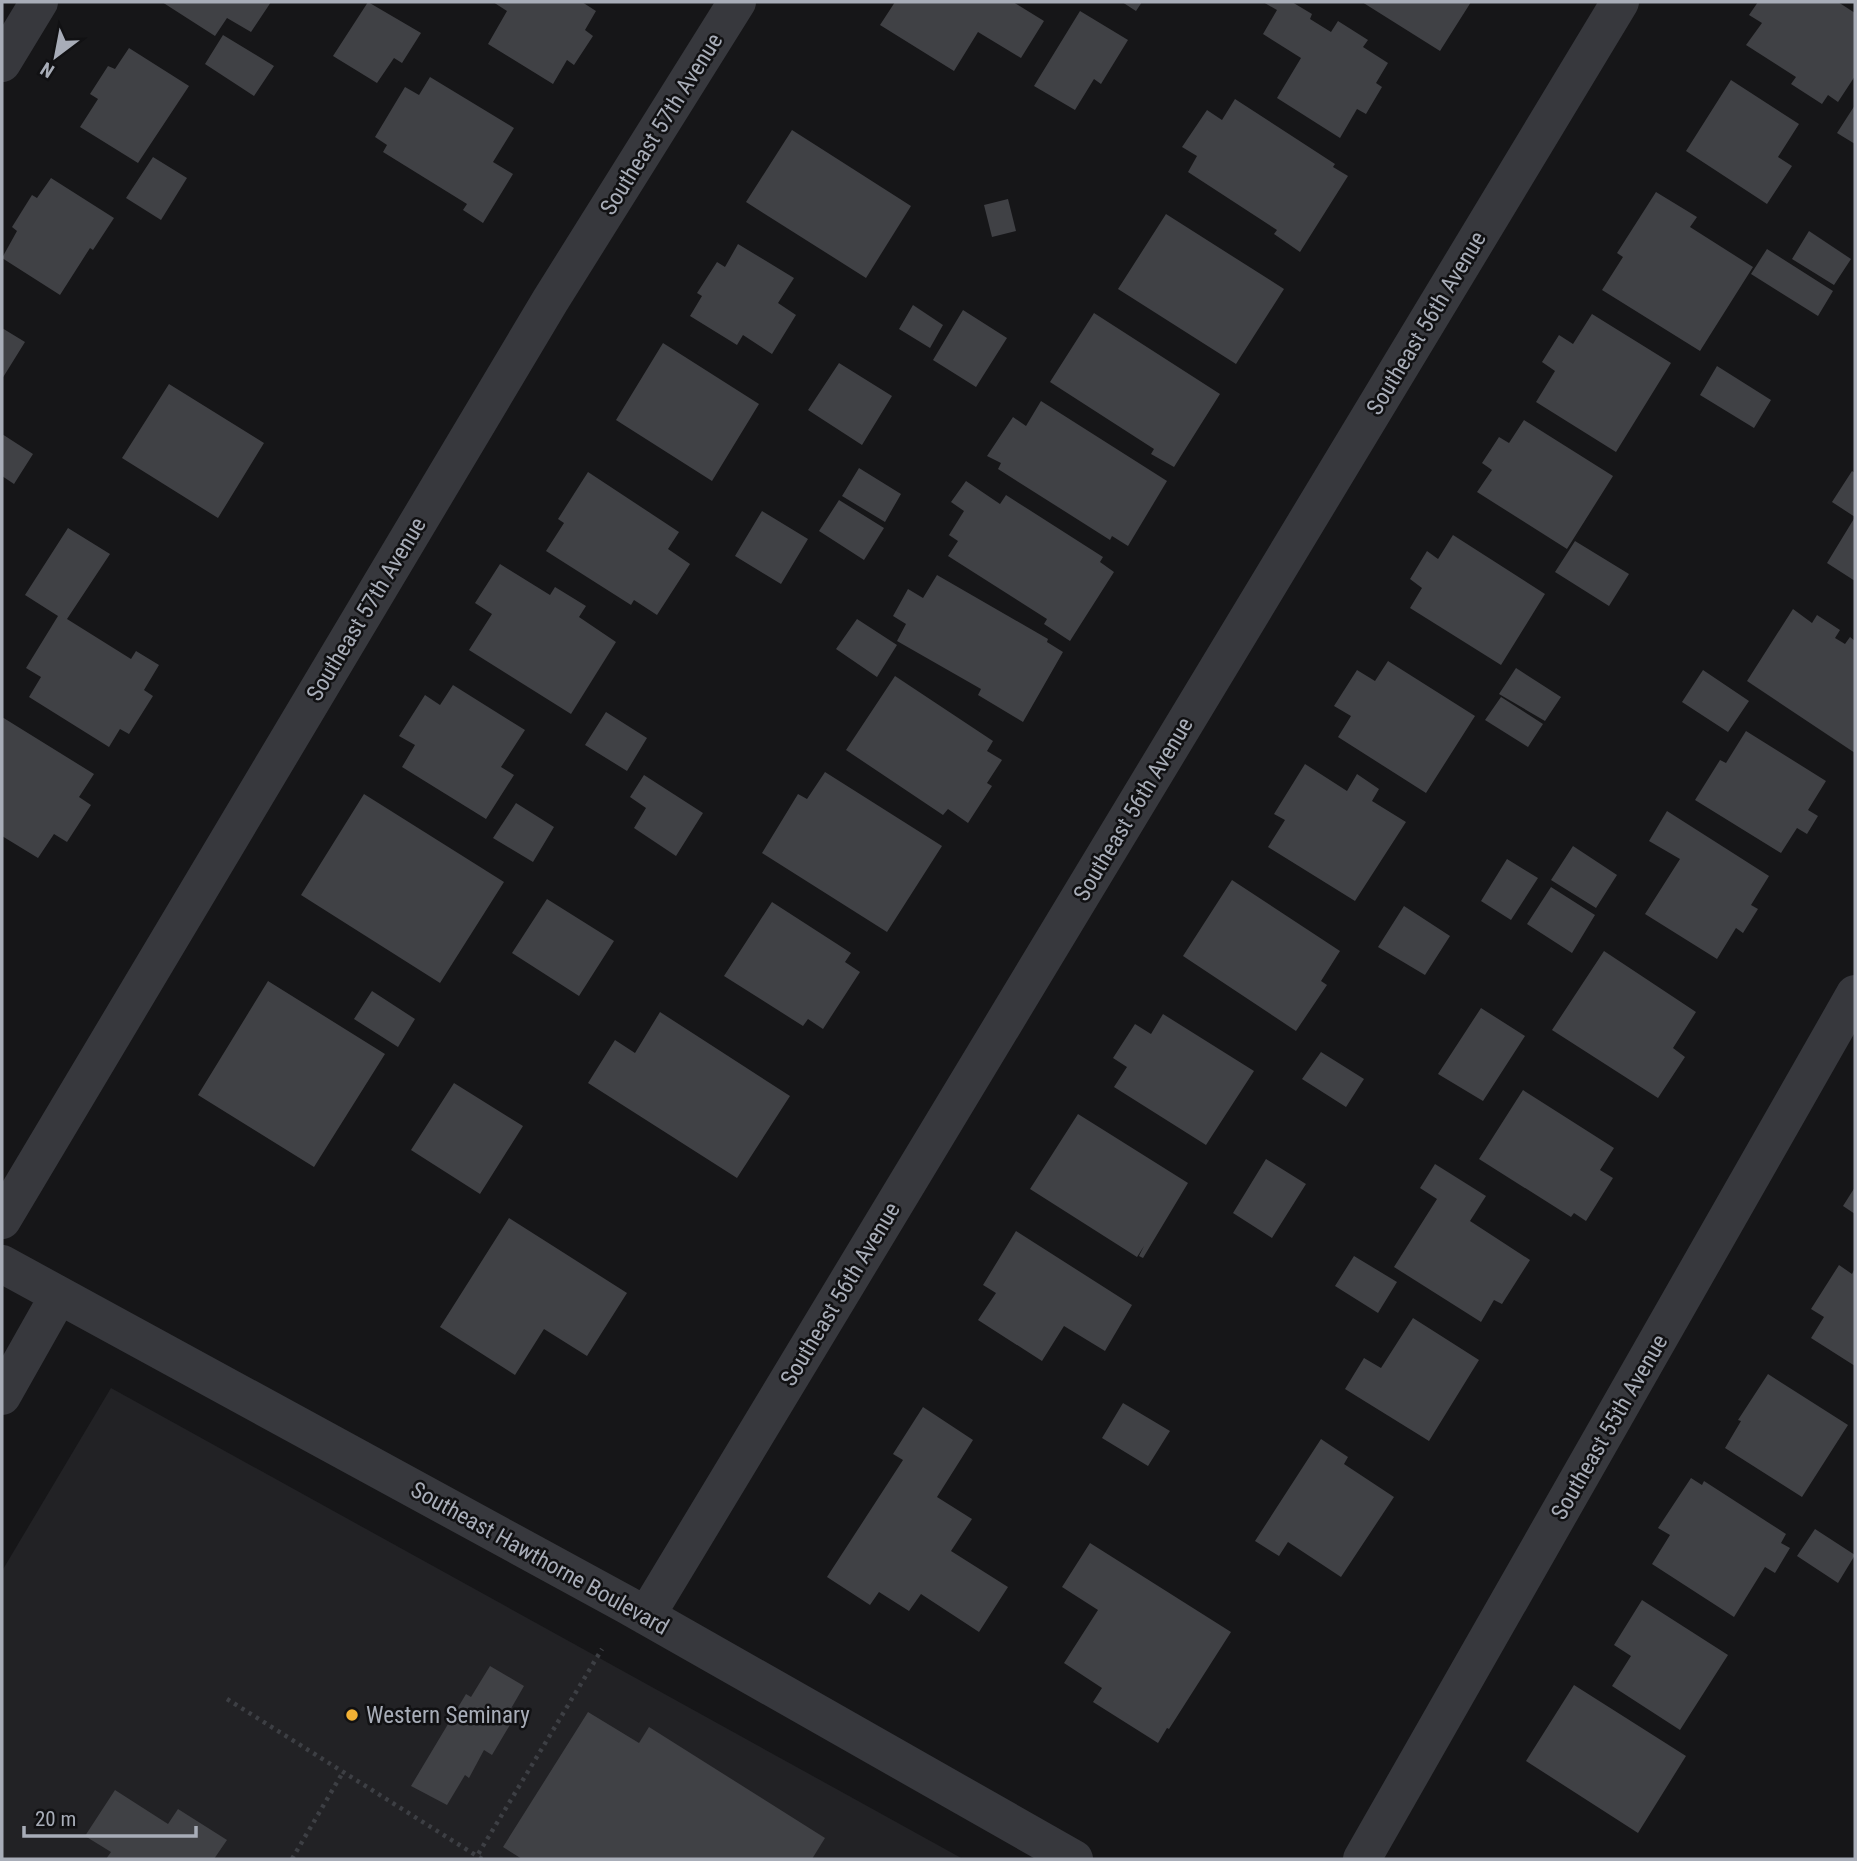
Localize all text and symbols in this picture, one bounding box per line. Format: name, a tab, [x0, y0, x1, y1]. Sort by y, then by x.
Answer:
north arrow	[21, 21, 91, 91]
street label: Southeast 57th Avenue	[595, 28, 728, 220]
text: N	[36, 57, 58, 83]
street label: Southeast 56th Avenue	[1361, 227, 1492, 420]
street label: Southeast 57th Avenue	[301, 513, 432, 706]
street label: Southeast 56th Avenue	[1068, 713, 1199, 906]
street label: Southeast 56th Avenue	[775, 1198, 906, 1391]
street label: Southeast 55th Avenue	[1545, 1330, 1673, 1524]
street label: Southeast Hawthorne Boulevard	[406, 1476, 673, 1641]
place label: Western Seminary	[366, 1702, 530, 1729]
marker: Western Seminary	[344, 1707, 360, 1723]
scale bar	[24, 1794, 196, 1838]
text: 20 m	[35, 1807, 76, 1831]

